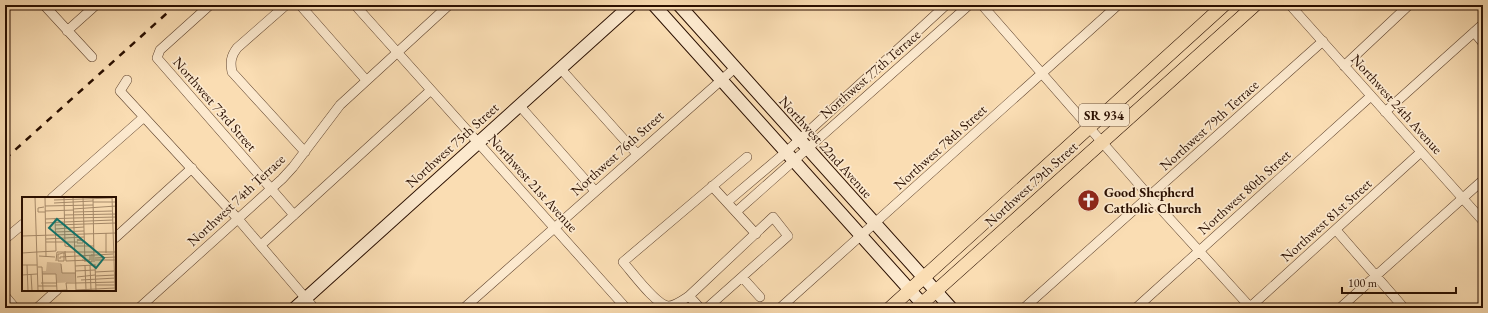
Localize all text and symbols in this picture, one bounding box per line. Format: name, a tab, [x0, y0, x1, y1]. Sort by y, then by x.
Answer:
street label: Northwest 77th Terrace	[816, 25, 924, 123]
street label: Northwest 24th Avenue	[1347, 50, 1447, 158]
street label: Northwest 73rd Street	[169, 53, 261, 155]
street label: Northwest 79th Terrace	[1156, 75, 1263, 174]
street label: Northwest 22nd Avenue	[775, 92, 877, 202]
street label: Northwest 75th Street	[402, 98, 503, 191]
street label: Northwest 78th Street	[890, 100, 991, 193]
road number: SR 934	[1079, 104, 1129, 126]
street label: Northwest 76th Street	[567, 106, 668, 199]
street label: Northwest 21st Avenue	[484, 130, 582, 236]
street label: Northwest 79th Street	[981, 137, 1082, 230]
street label: Northwest 80th Street	[1194, 145, 1295, 238]
street label: Northwest 74th Terrace	[183, 150, 289, 250]
street label: Northwest 81st Street	[1277, 174, 1376, 266]
place label: Good Shepherd Catholic Church	[1104, 183, 1202, 217]
church icon: Good Shepherd Catholic Church	[1075, 187, 1101, 213]
inset map	[22, 197, 116, 291]
scale bar	[1342, 269, 1456, 295]
text: 100 m	[1348, 275, 1378, 291]

